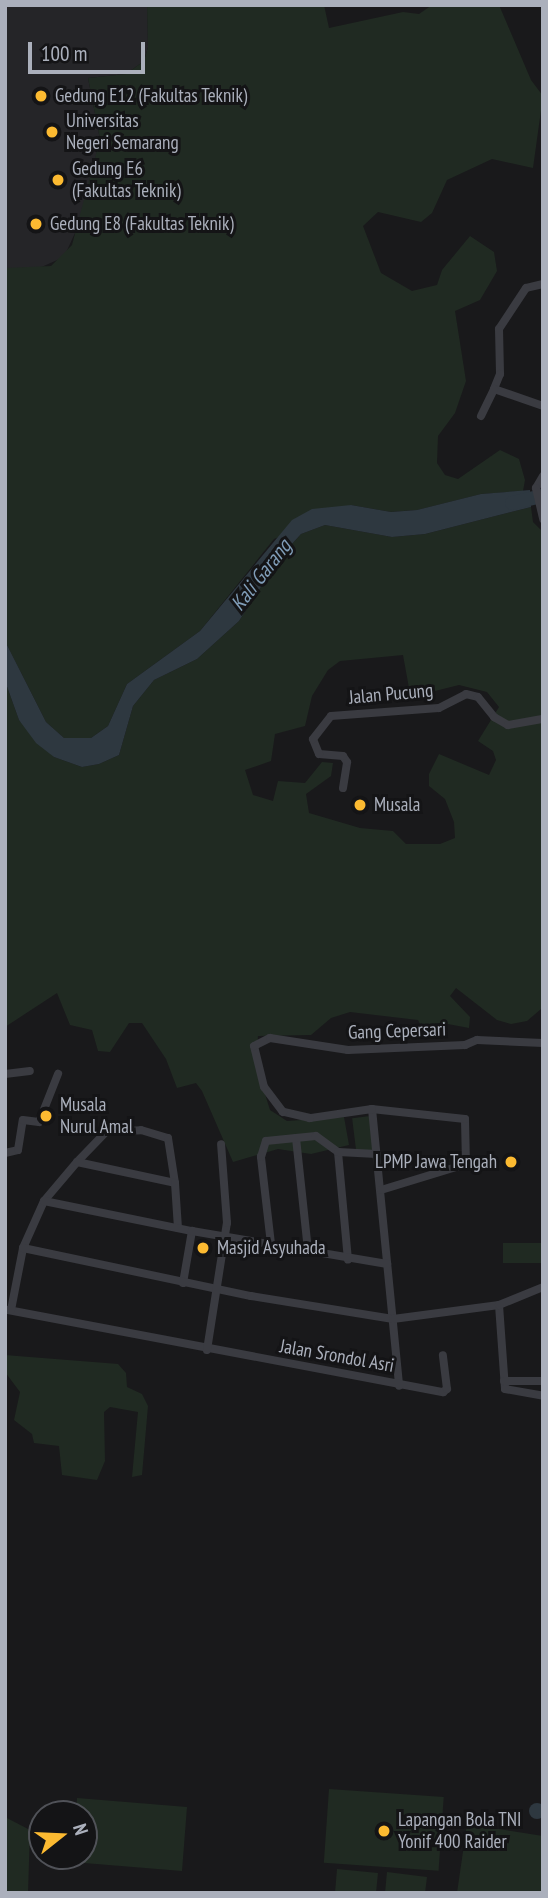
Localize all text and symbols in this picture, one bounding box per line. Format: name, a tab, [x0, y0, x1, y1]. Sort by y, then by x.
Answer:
scale bar	[32, 28, 149, 72]
text: 100 m	[41, 40, 87, 67]
place label: Gedung E12 (Fakultas Teknik)	[55, 85, 248, 107]
marker: Gedung E12 (Fakultas Teknik)	[33, 88, 49, 104]
place label: Universitas Negeri Semarang	[66, 110, 179, 154]
marker: Universitas Negeri Semarang	[44, 124, 60, 140]
place label: Gedung E6 (Fakultas Teknik)	[72, 158, 181, 202]
marker: Gedung E6 (Fakultas Teknik)	[50, 172, 66, 188]
place label: Gedung E8 (Fakultas Teknik)	[50, 213, 234, 235]
marker: Gedung E8 (Fakultas Teknik)	[28, 216, 44, 232]
water label: Kali Garang	[225, 534, 297, 616]
street label: Jalan Pucung	[348, 679, 434, 709]
place label: Musala	[374, 794, 420, 816]
marker: Musala	[352, 797, 368, 813]
street label: Gang Cepersari	[348, 1018, 446, 1044]
place label: Musala Nurul Amal	[60, 1094, 134, 1138]
marker: Musala Nurul Amal	[38, 1108, 54, 1124]
place label: LPMP Jawa Tengah	[374, 1151, 497, 1173]
marker: LPMP Jawa Tengah	[503, 1154, 519, 1170]
place label: Masjid Asyuhada	[217, 1237, 326, 1259]
marker: Masjid Asyuhada	[195, 1240, 211, 1256]
street label: Jalan Srondol Asri	[278, 1335, 396, 1377]
north arrow	[28, 1800, 98, 1870]
place label: Lapangan Bola TNI Yonif 400 Raider	[398, 1809, 522, 1853]
text: N	[68, 1821, 94, 1838]
marker: Lapangan Bola TNI Yonif 400 Raider	[376, 1823, 392, 1839]

